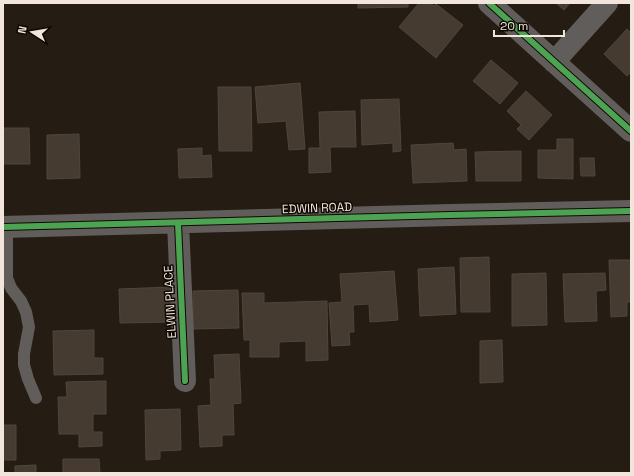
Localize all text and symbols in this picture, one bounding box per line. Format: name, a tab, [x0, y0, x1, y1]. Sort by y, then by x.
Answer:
north arrow	[12, 12, 52, 52]
scale bar	[494, 12, 564, 38]
text: 20 m	[500, 18, 528, 34]
text: N	[15, 25, 30, 35]
street label: EDWIN ROAD	[282, 199, 352, 217]
street label: ELWIN PLACE	[160, 265, 180, 339]

